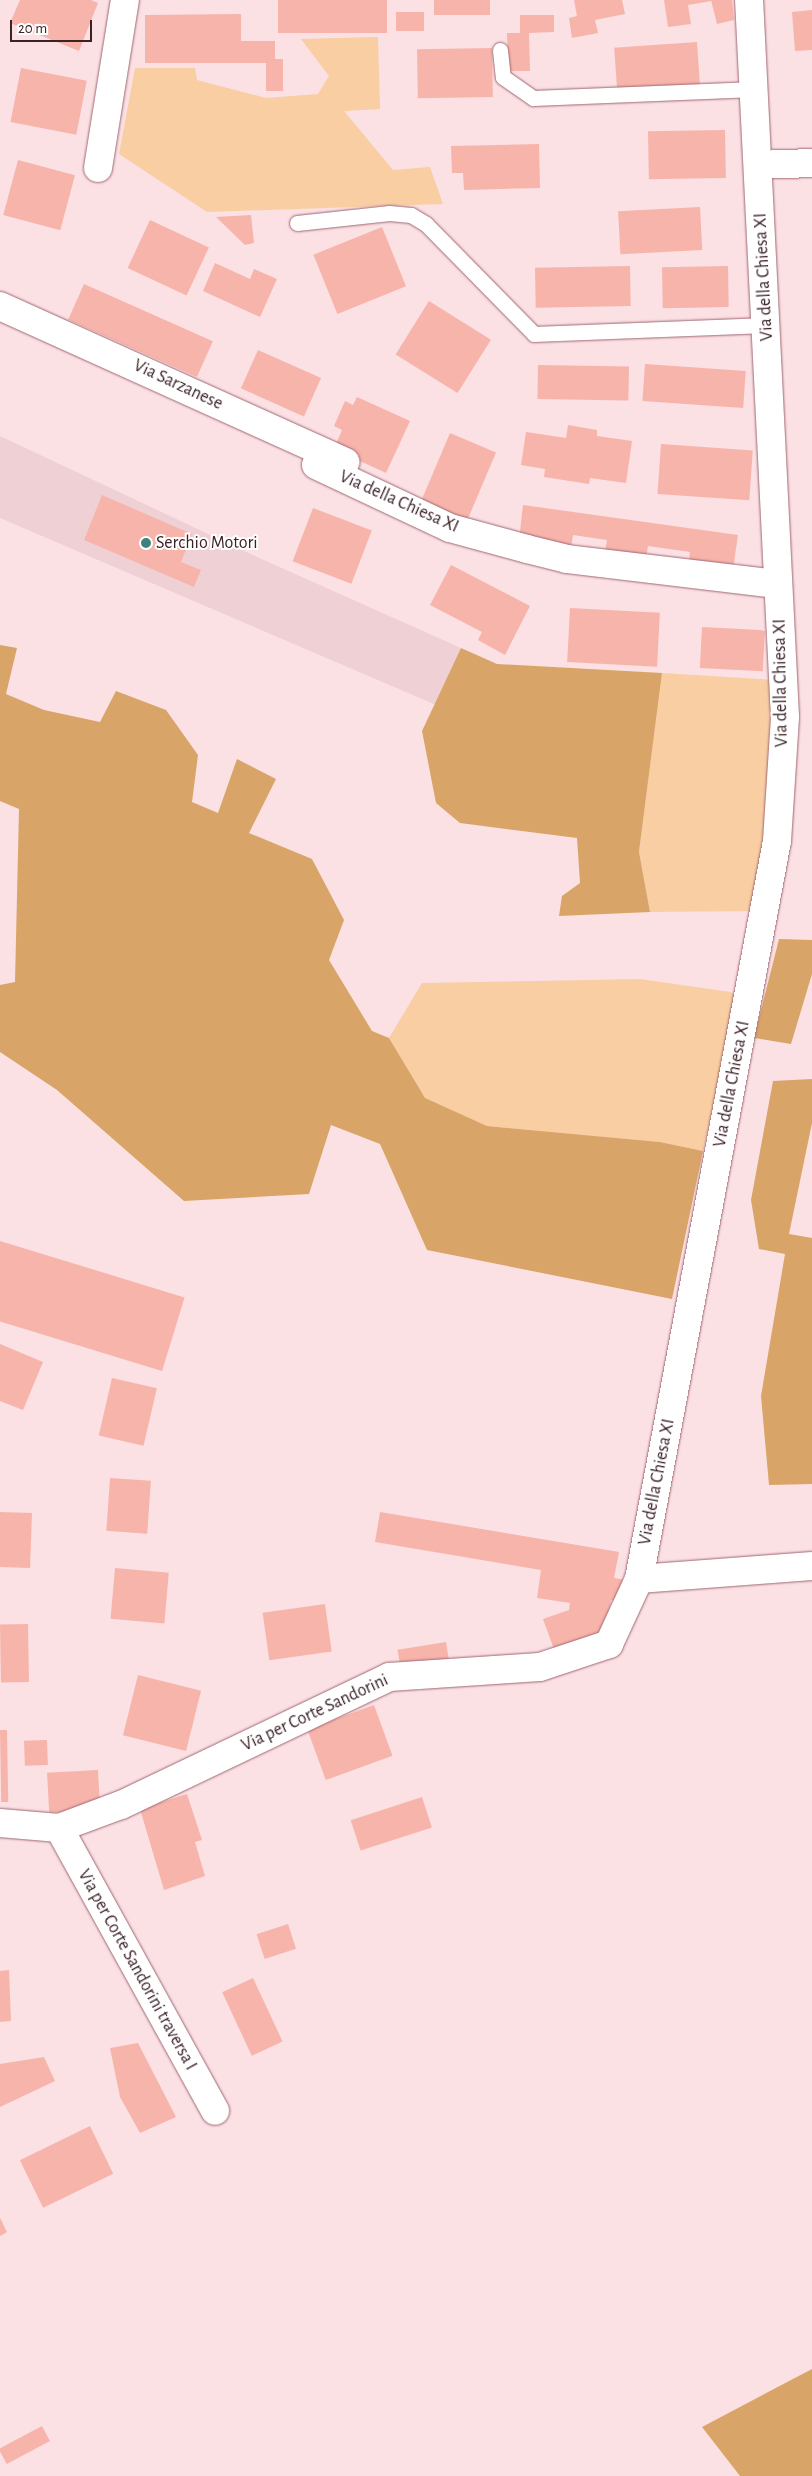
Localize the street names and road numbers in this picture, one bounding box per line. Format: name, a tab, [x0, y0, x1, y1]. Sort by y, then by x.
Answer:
street label: Via della Chiesa XI	[750, 212, 778, 342]
street label: Via Sarzanese	[130, 355, 226, 415]
street label: Via della Chiesa XI	[336, 466, 462, 538]
street label: Via della Chiesa XI	[769, 619, 793, 747]
street label: Via della Chiesa XI	[709, 1019, 755, 1149]
street label: Via della Chiesa XI	[634, 1417, 680, 1547]
street label: Via per Corte Sandorini	[238, 1669, 392, 1757]
street label: Via per Corte Sandorini traversa I	[73, 1866, 201, 2074]

